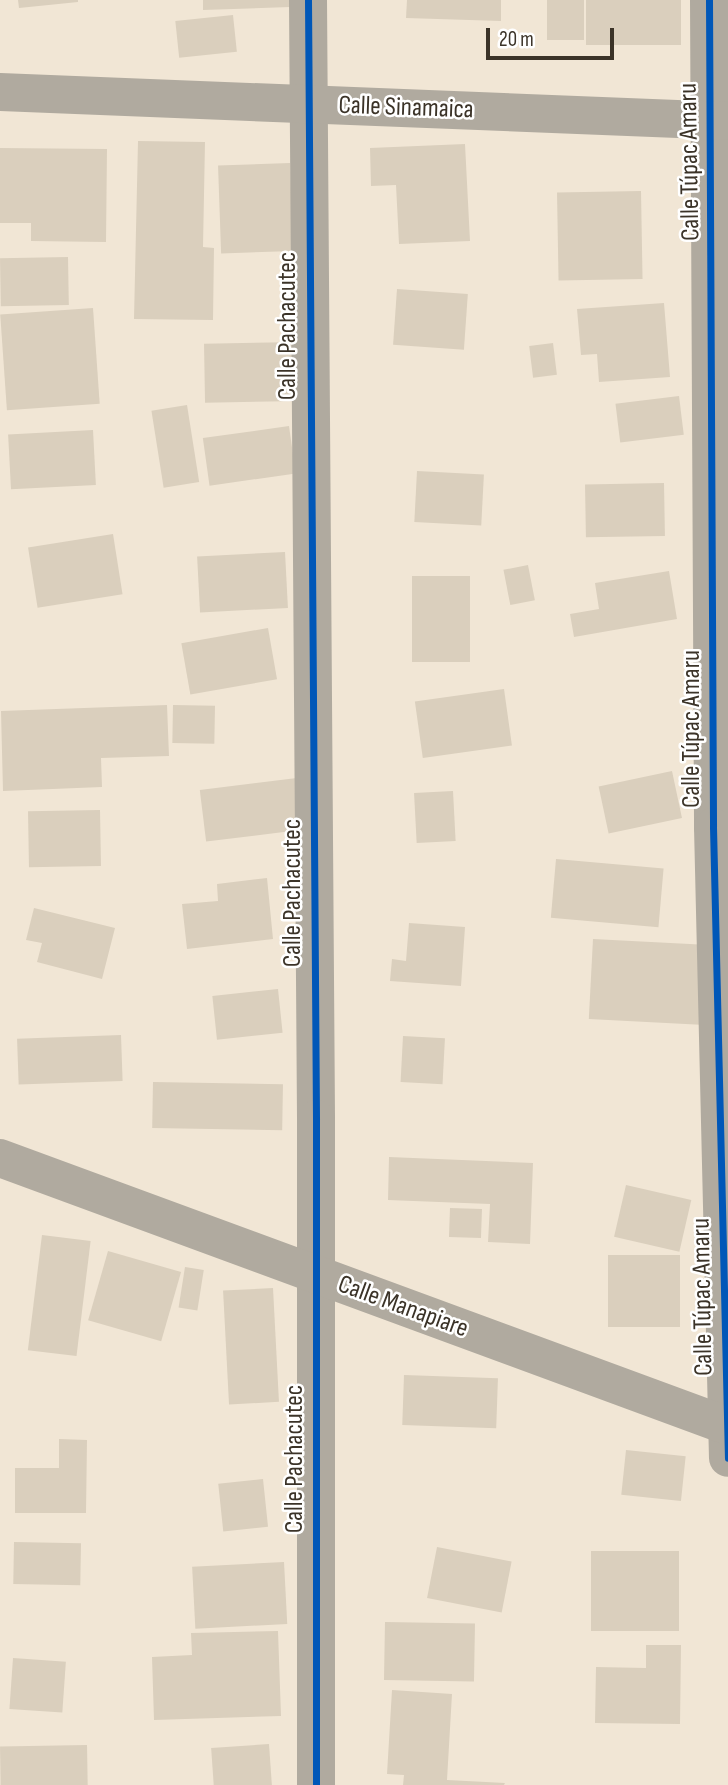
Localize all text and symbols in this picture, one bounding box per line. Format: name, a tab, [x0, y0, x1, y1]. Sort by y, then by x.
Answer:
scale bar	[490, 14, 618, 58]
text: 20 m	[499, 27, 534, 52]
street label: Calle Túpac Amaru	[673, 83, 707, 241]
street label: Calle Sinamaica	[338, 90, 474, 126]
street label: Calle Pachacutec	[272, 252, 304, 400]
street label: Calle Túpac Amaru	[676, 650, 708, 808]
street label: Calle Pachacutec	[277, 819, 309, 967]
street label: Calle Túpac Amaru	[686, 1218, 720, 1376]
street label: Calle Manapiare	[334, 1269, 472, 1345]
street label: Calle Pachacutec	[279, 1385, 311, 1533]

